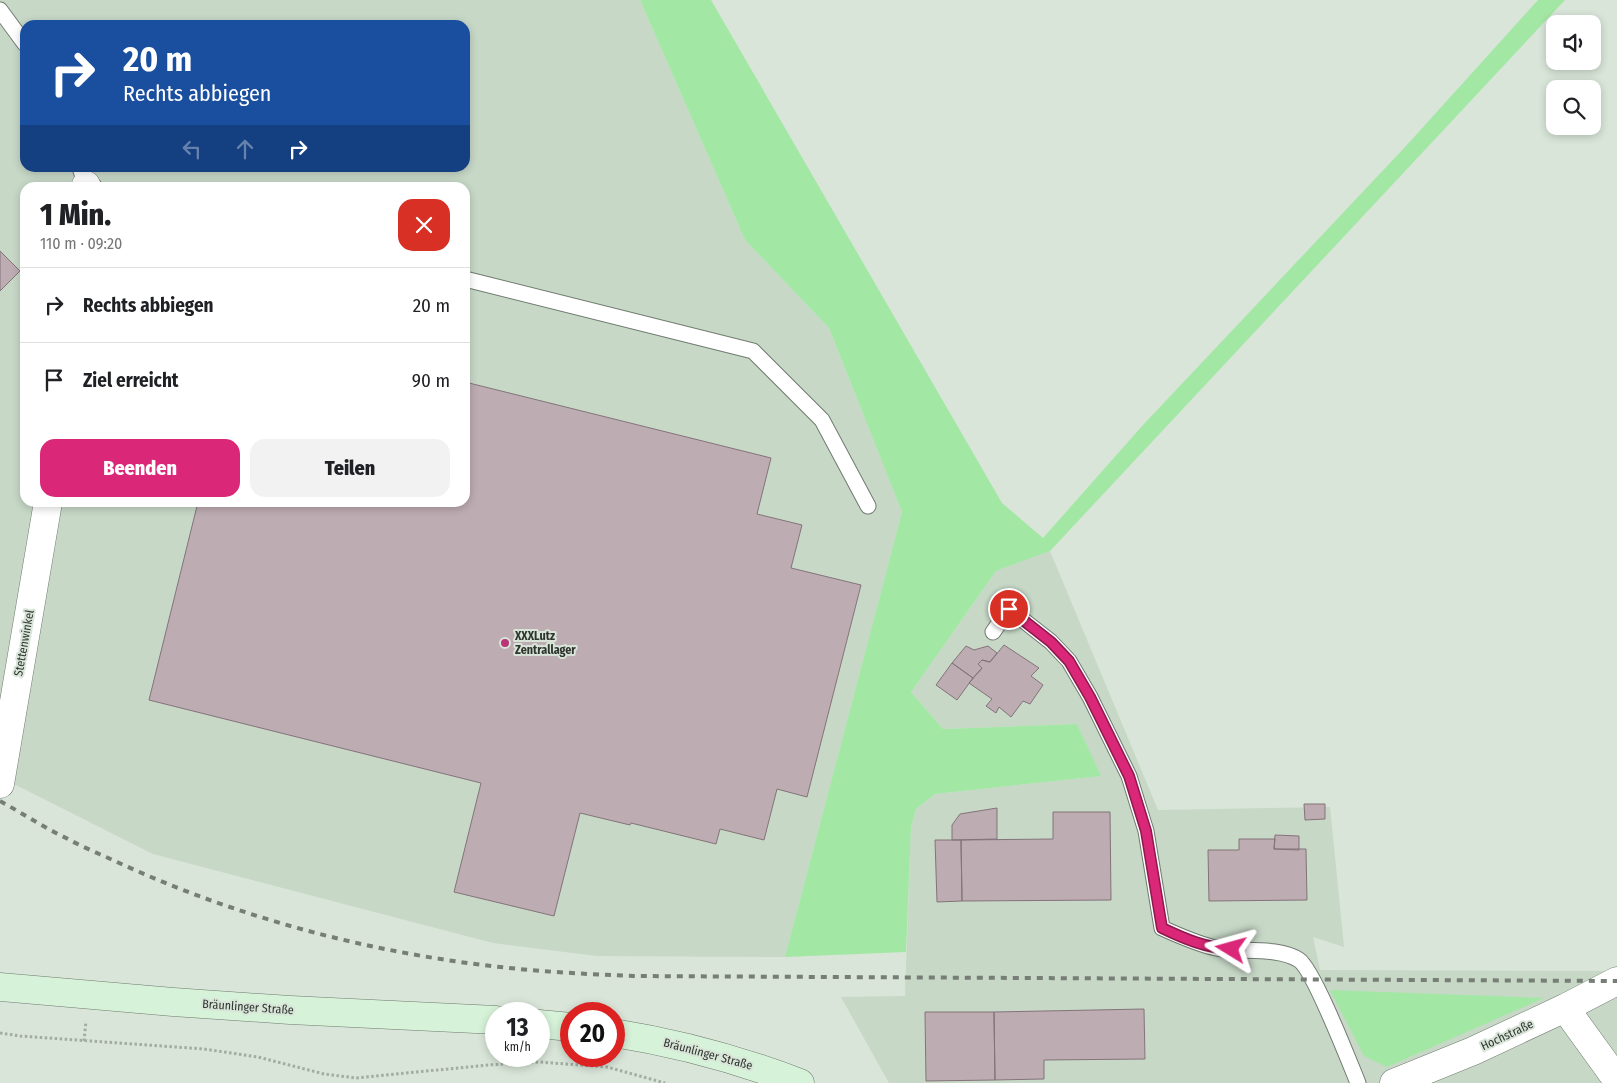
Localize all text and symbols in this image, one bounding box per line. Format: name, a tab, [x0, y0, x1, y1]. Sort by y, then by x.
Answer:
map controls	[1546, 15, 1601, 135]
button: sound	[1546, 15, 1601, 70]
text: 20 m	[123, 38, 192, 80]
icon: right	[40, 40, 105, 105]
text: Rechts abbiegen	[123, 80, 271, 107]
button: search	[1546, 80, 1601, 135]
icon: left	[178, 135, 206, 163]
icon: ahead	[231, 135, 259, 163]
icon: right	[284, 135, 312, 163]
text: 1 Min.	[40, 197, 111, 233]
button: close	[398, 199, 450, 251]
text: 110 m · 09:20	[40, 234, 122, 253]
icon: right	[40, 291, 68, 319]
text: Rechts abbiegen	[83, 294, 213, 317]
text: 20 m	[413, 294, 450, 317]
icon: arrive	[40, 366, 68, 394]
text: Ziel erreicht	[83, 369, 179, 392]
text: 90 m	[412, 369, 450, 392]
button: Beenden	[40, 439, 240, 497]
button: Teilen	[250, 439, 450, 497]
pin	[988, 588, 1030, 630]
icon: arrive	[995, 595, 1023, 623]
street label: Stettenwinkel	[11, 609, 37, 677]
place label: XXXLutz Zentrallager	[514, 629, 576, 657]
marker: XXXLutz Zentrallager	[499, 637, 511, 649]
position arrow	[1204, 922, 1256, 974]
street label: Bräunlinger Straße	[202, 997, 294, 1017]
speed limit sign: 20	[560, 1002, 625, 1067]
text: 13	[506, 1013, 529, 1043]
street label: Hochstraße	[1479, 1017, 1535, 1053]
street label: Bräunlinger Straße	[662, 1035, 754, 1073]
text: km/h	[504, 1040, 531, 1054]

